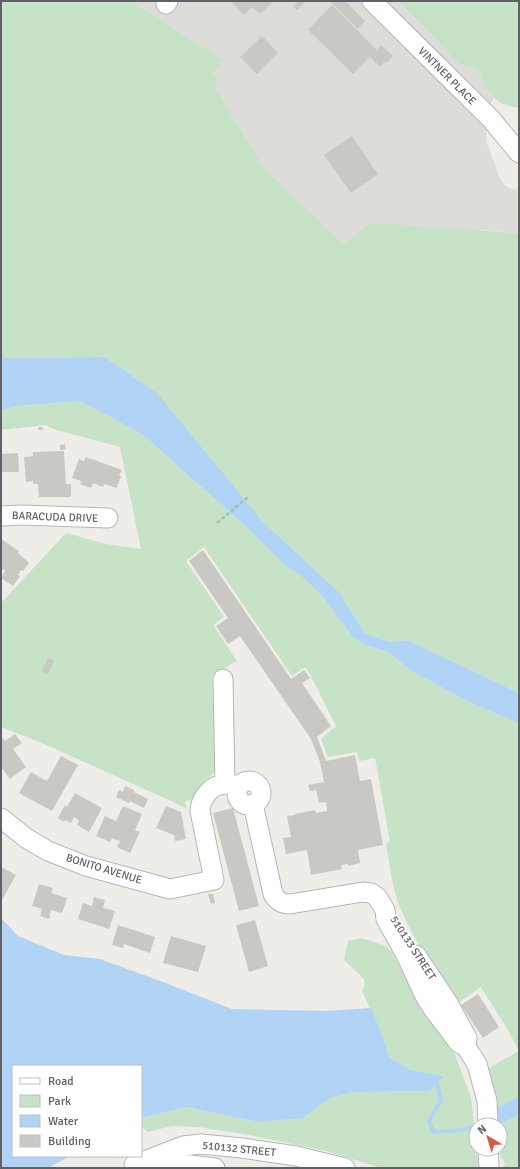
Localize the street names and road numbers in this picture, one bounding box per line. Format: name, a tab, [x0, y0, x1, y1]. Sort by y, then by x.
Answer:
street label: VINTNER PLACE	[415, 44, 479, 108]
street label: BARACUDA DRIVE	[12, 509, 98, 525]
street label: BONITO AVENUE	[64, 851, 144, 887]
street label: 510133 STREET	[387, 914, 439, 983]
street label: 510132 STREET	[202, 1139, 277, 1159]

